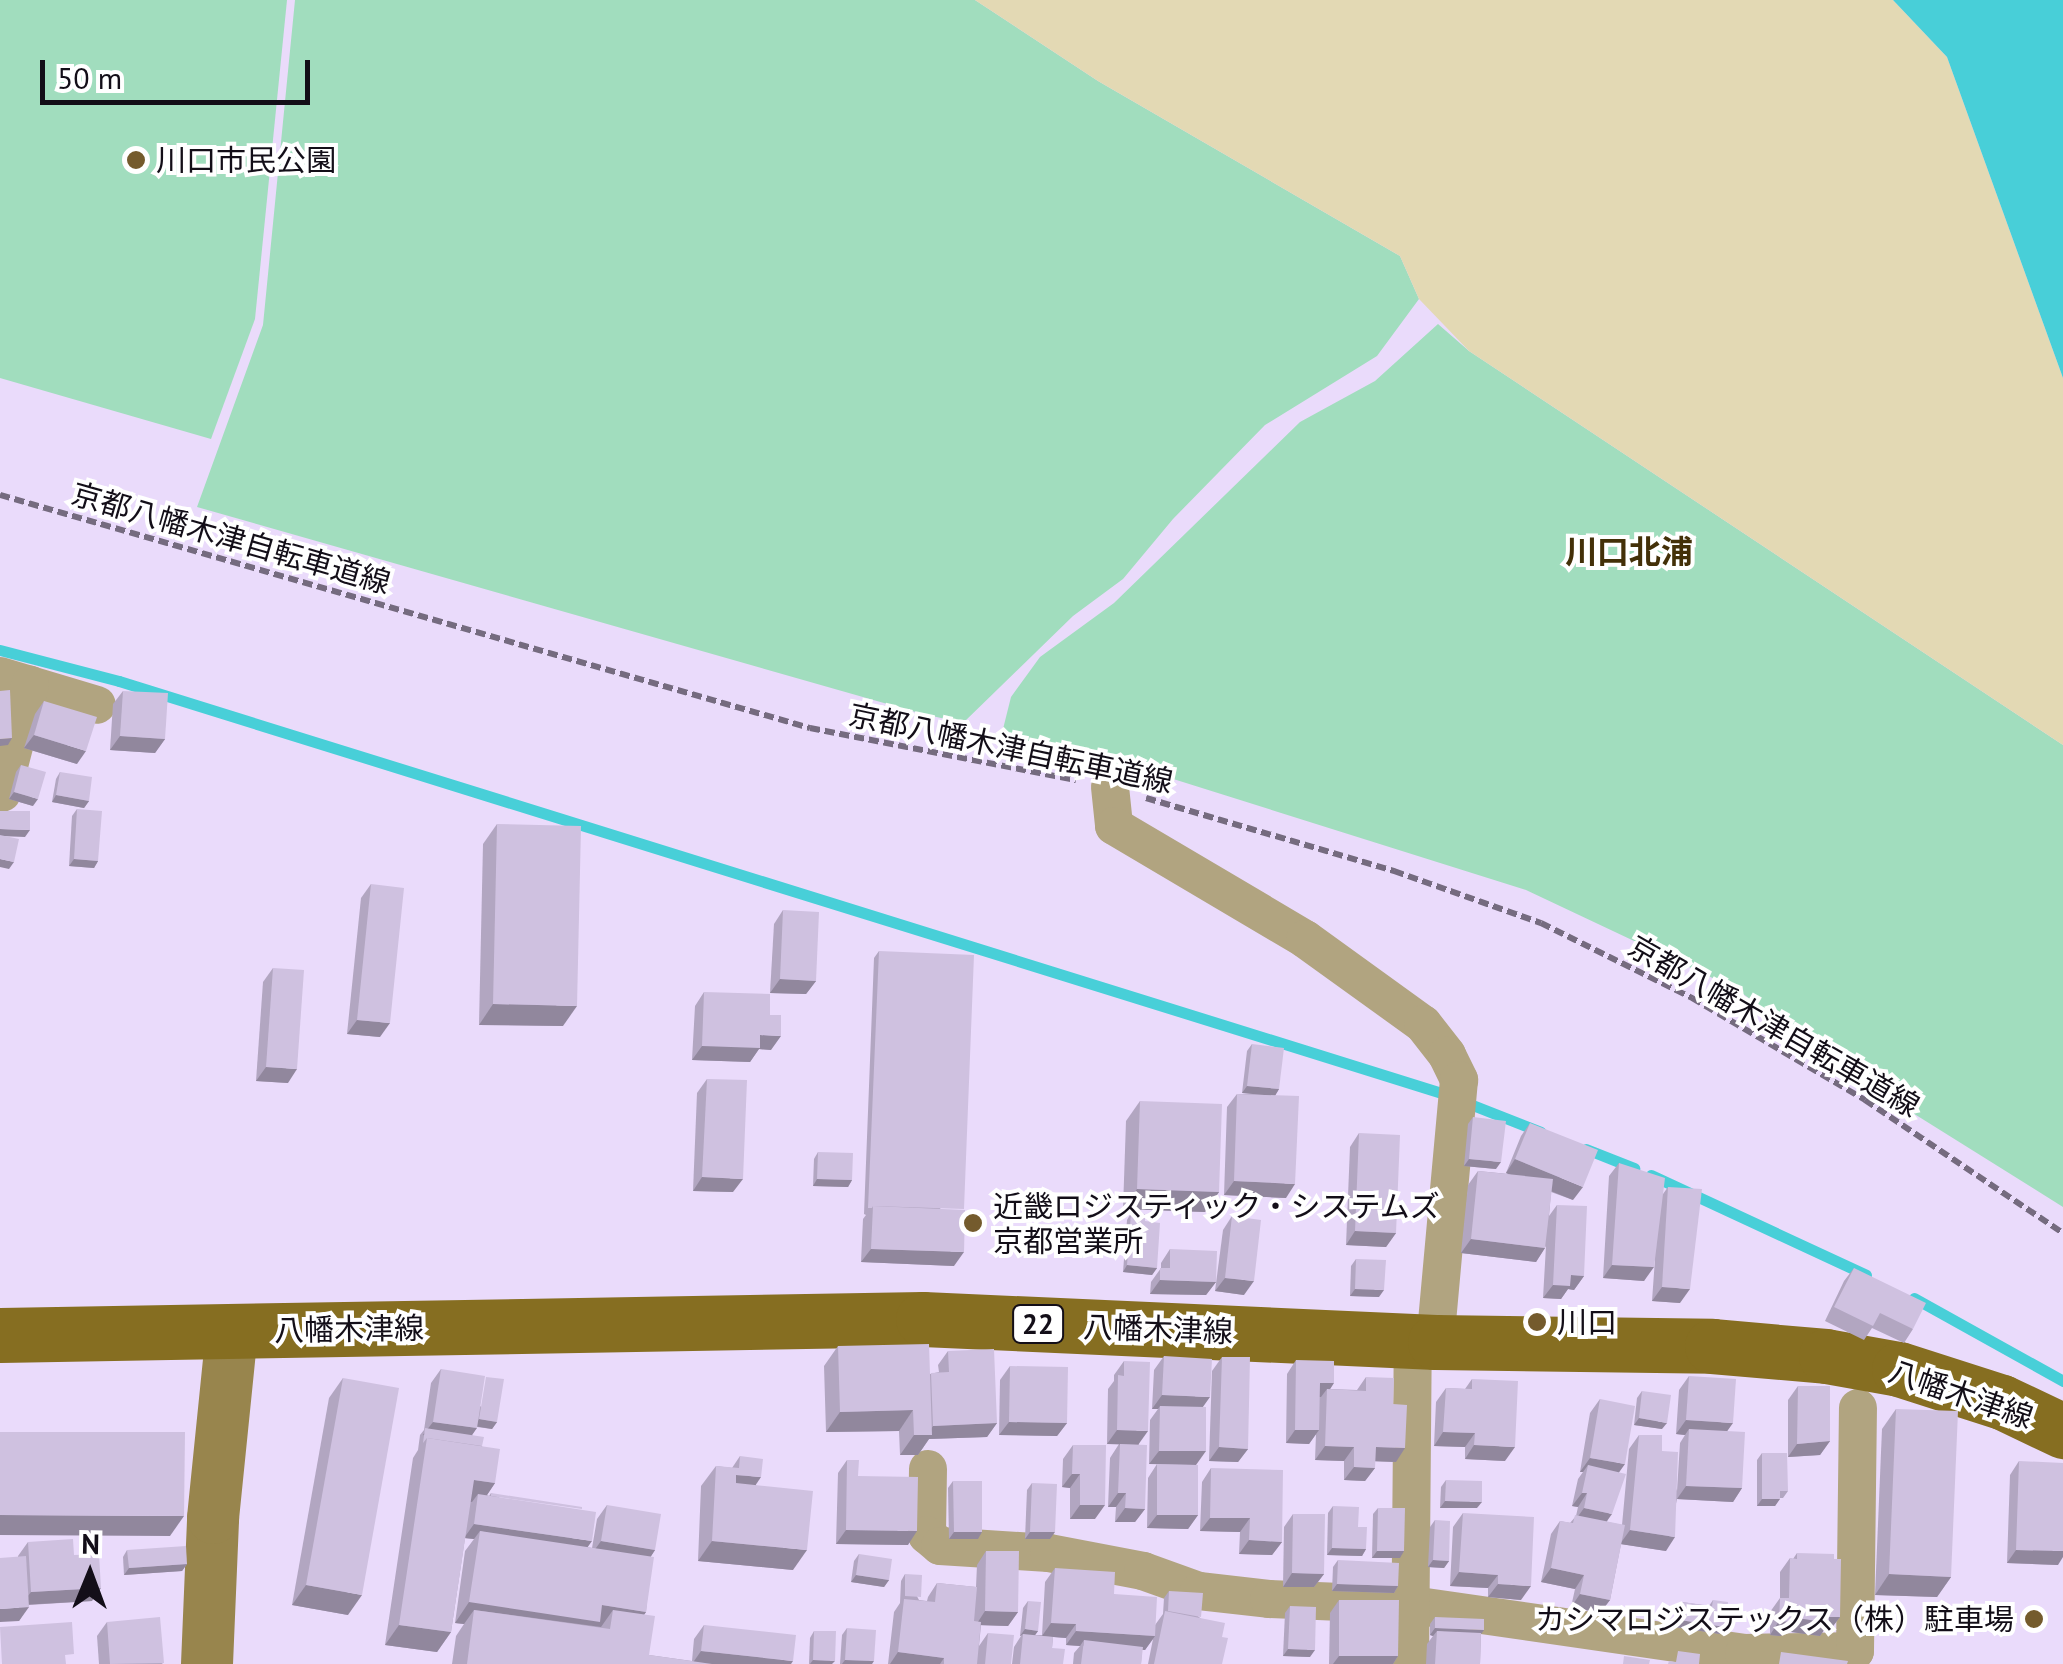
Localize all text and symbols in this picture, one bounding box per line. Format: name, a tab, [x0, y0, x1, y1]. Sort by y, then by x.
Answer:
scale bar	[45, 40, 315, 102]
text: 50 m	[57, 58, 122, 97]
place label: 川口市民公園	[156, 142, 336, 178]
marker: 川口市民公園	[125, 149, 147, 171]
street label: 京都八幡木津自転車道線	[67, 475, 395, 601]
district label: 川口北浦	[1565, 532, 1693, 570]
street label: 京都八幡木津自転車道線	[846, 696, 1176, 800]
street label: 京都八幡木津自転車道線	[1622, 928, 1926, 1124]
place label: 近畿ロジスティック・システムズ 京都営業所	[993, 1188, 1442, 1258]
marker: 近畿ロジスティック・システムズ 京都営業所	[962, 1212, 984, 1234]
road number: 22	[1010, 1301, 1066, 1347]
place label: 川口	[1557, 1304, 1617, 1340]
street label: 八幡木津線	[1082, 1308, 1234, 1350]
street label: 八幡木津線	[274, 1310, 424, 1348]
marker: 川口	[1526, 1311, 1548, 1333]
street label: 八幡木津線	[1884, 1353, 2038, 1435]
north arrow	[40, 1524, 140, 1624]
text: N	[81, 1525, 100, 1562]
place label: カシマロジステックス（株）駐車場	[1534, 1601, 2014, 1637]
marker: カシマロジステックス（株）駐車場	[2023, 1608, 2045, 1630]

